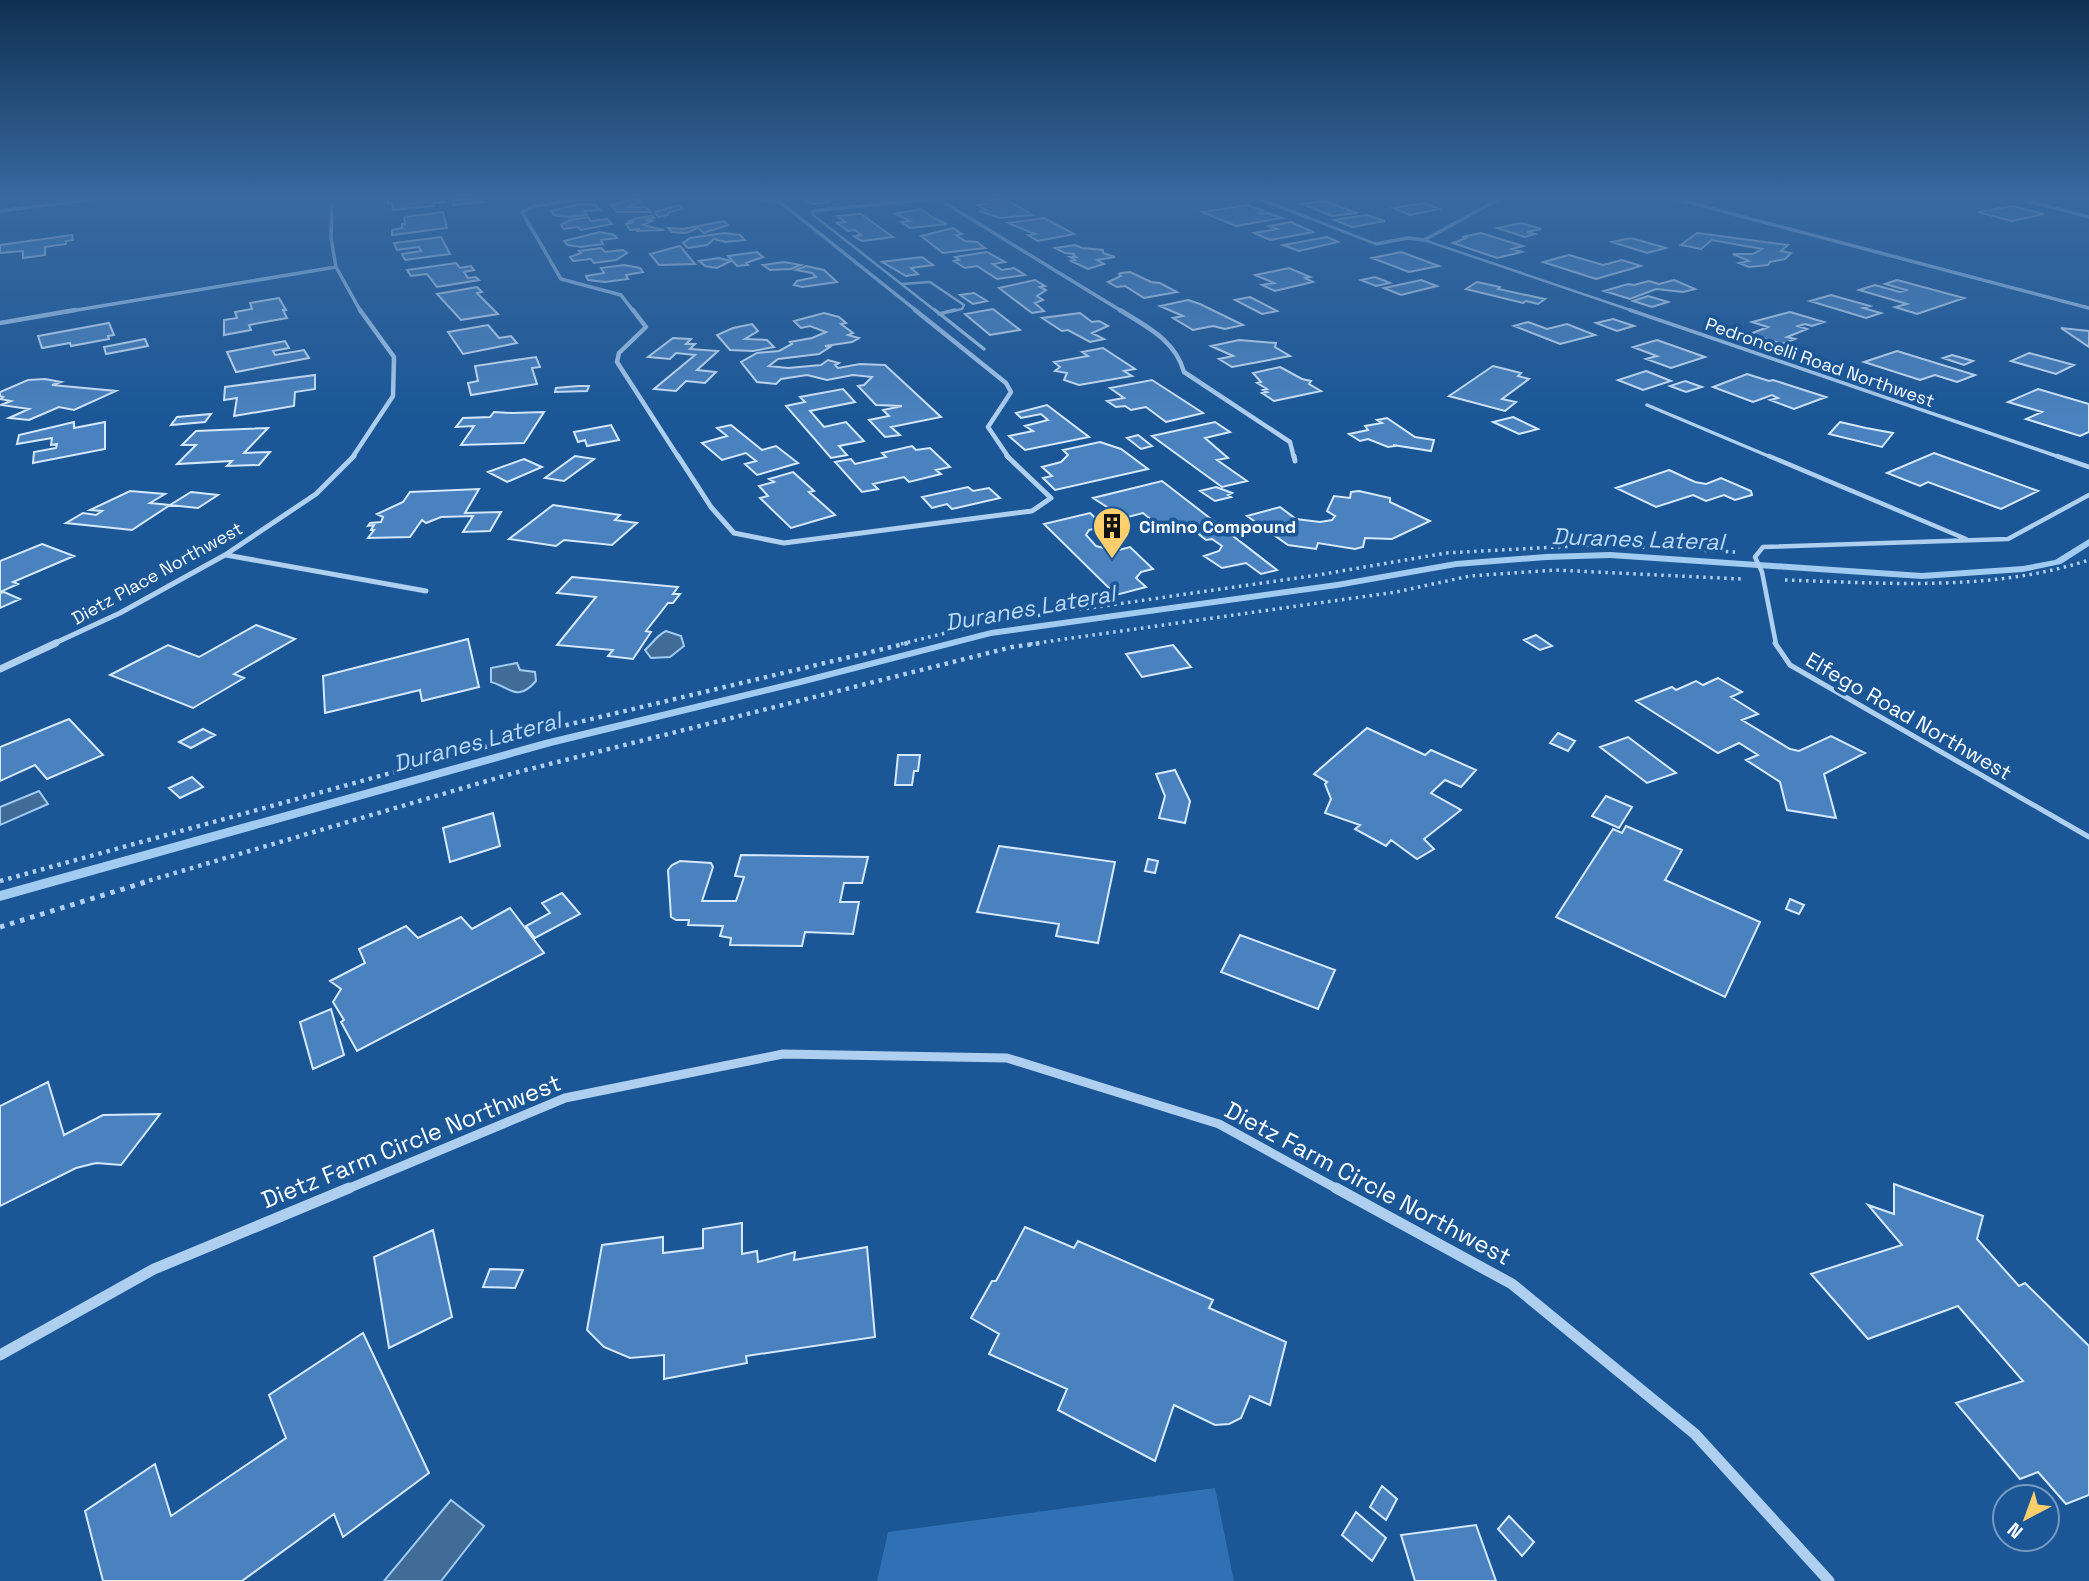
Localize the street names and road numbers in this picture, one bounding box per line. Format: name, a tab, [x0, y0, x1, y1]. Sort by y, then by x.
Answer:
street label: Pedroncelli Road Northwest	[1702, 312, 1938, 412]
street label: Dietz Place Northwest	[68, 516, 246, 630]
street label: Elfego Road Northwest	[1801, 646, 2017, 786]
street label: Dietz Farm Circle Northwest	[257, 1067, 565, 1215]
street label: Dietz Farm Circle Northwest	[1219, 1094, 1517, 1272]

